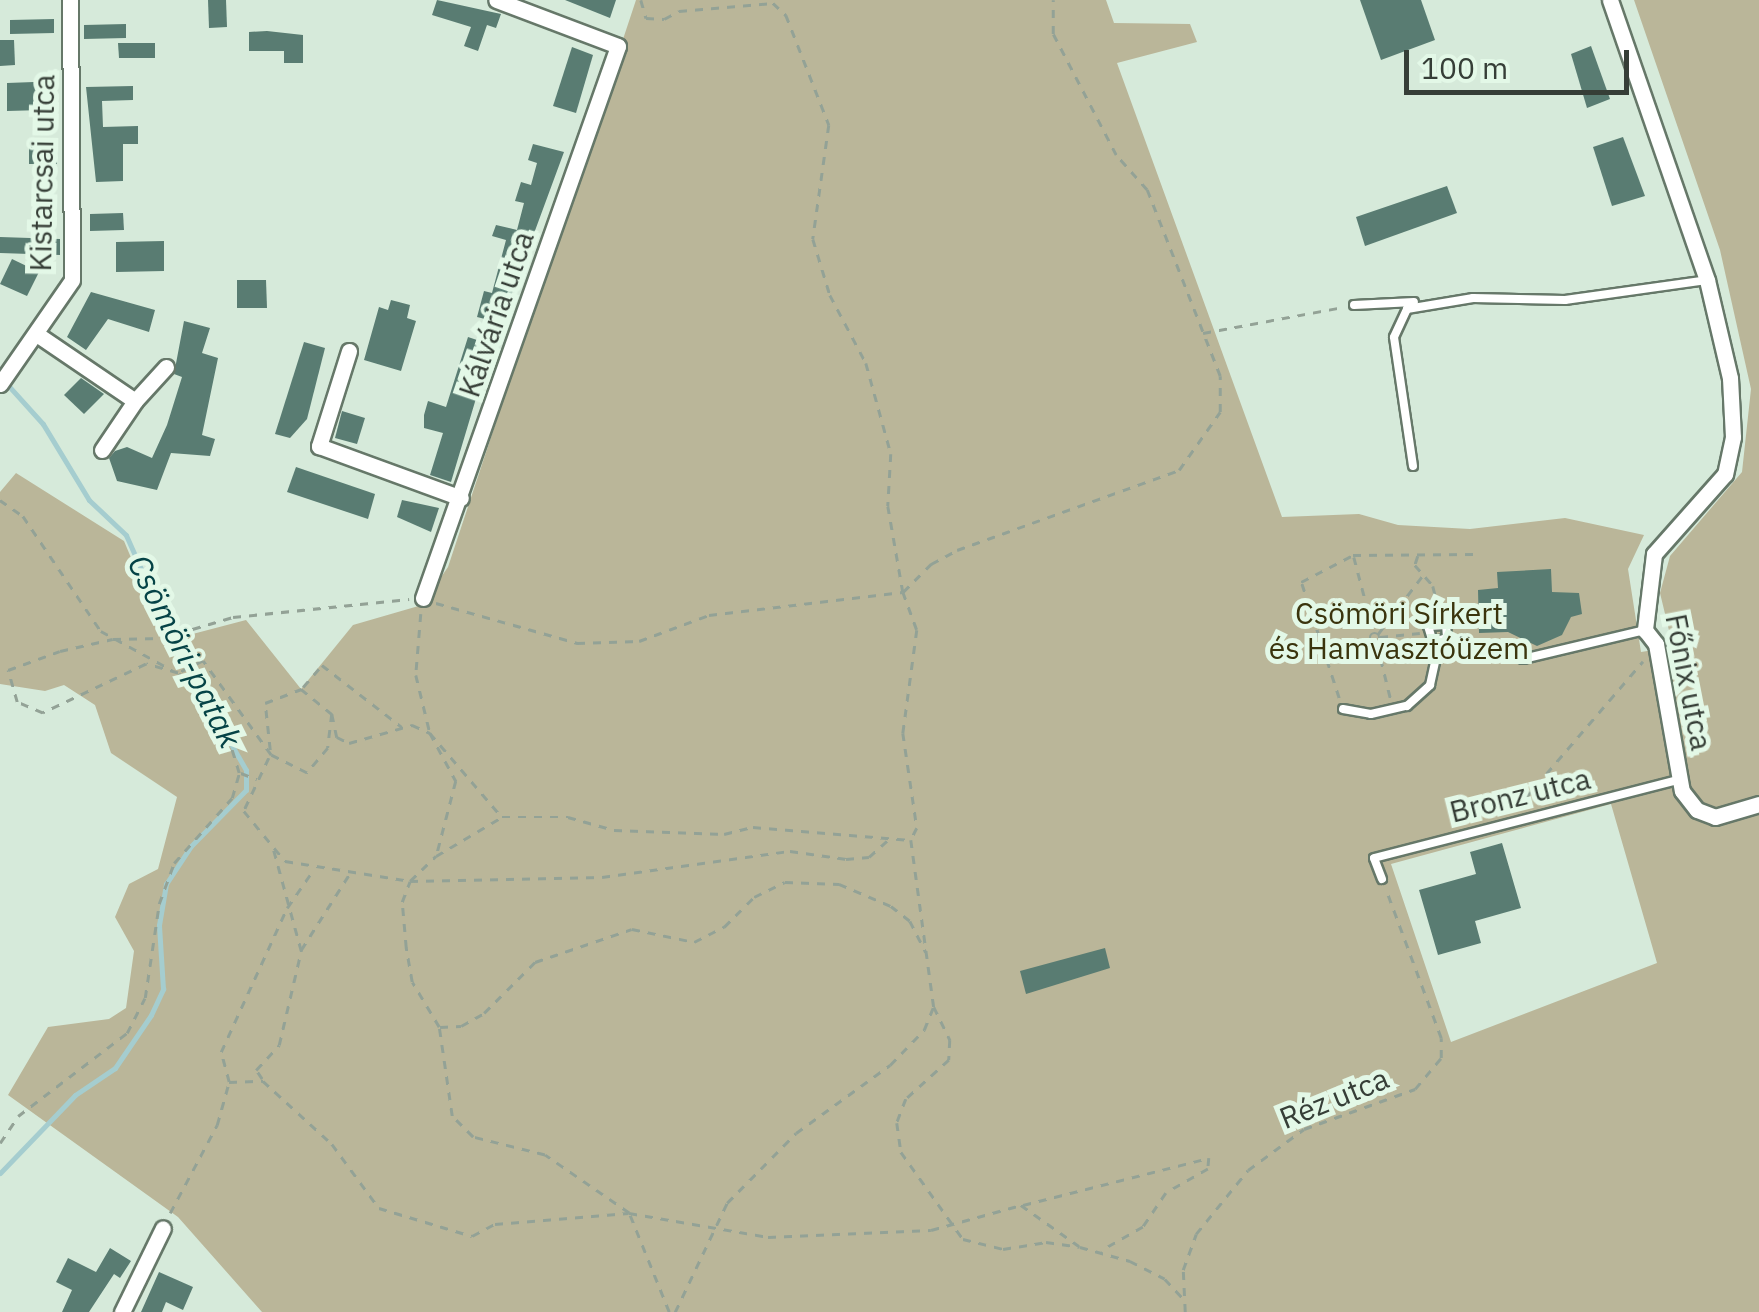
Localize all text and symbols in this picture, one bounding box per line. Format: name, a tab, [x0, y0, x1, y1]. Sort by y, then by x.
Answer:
scale bar	[1409, 30, 1634, 92]
text: 100 m	[1421, 48, 1508, 87]
street label: Kistarcsai utca	[22, 74, 62, 272]
street label: Kálvária utca	[451, 226, 541, 402]
water label: Csömöri-patak	[120, 548, 250, 754]
park label: Csömöri Sírkert és Hamvasztóüzem	[1269, 595, 1529, 666]
street label: Főnix utca	[1658, 611, 1720, 753]
street label: Bronz utca	[1446, 760, 1594, 830]
street label: Réz utca	[1274, 1060, 1394, 1136]

